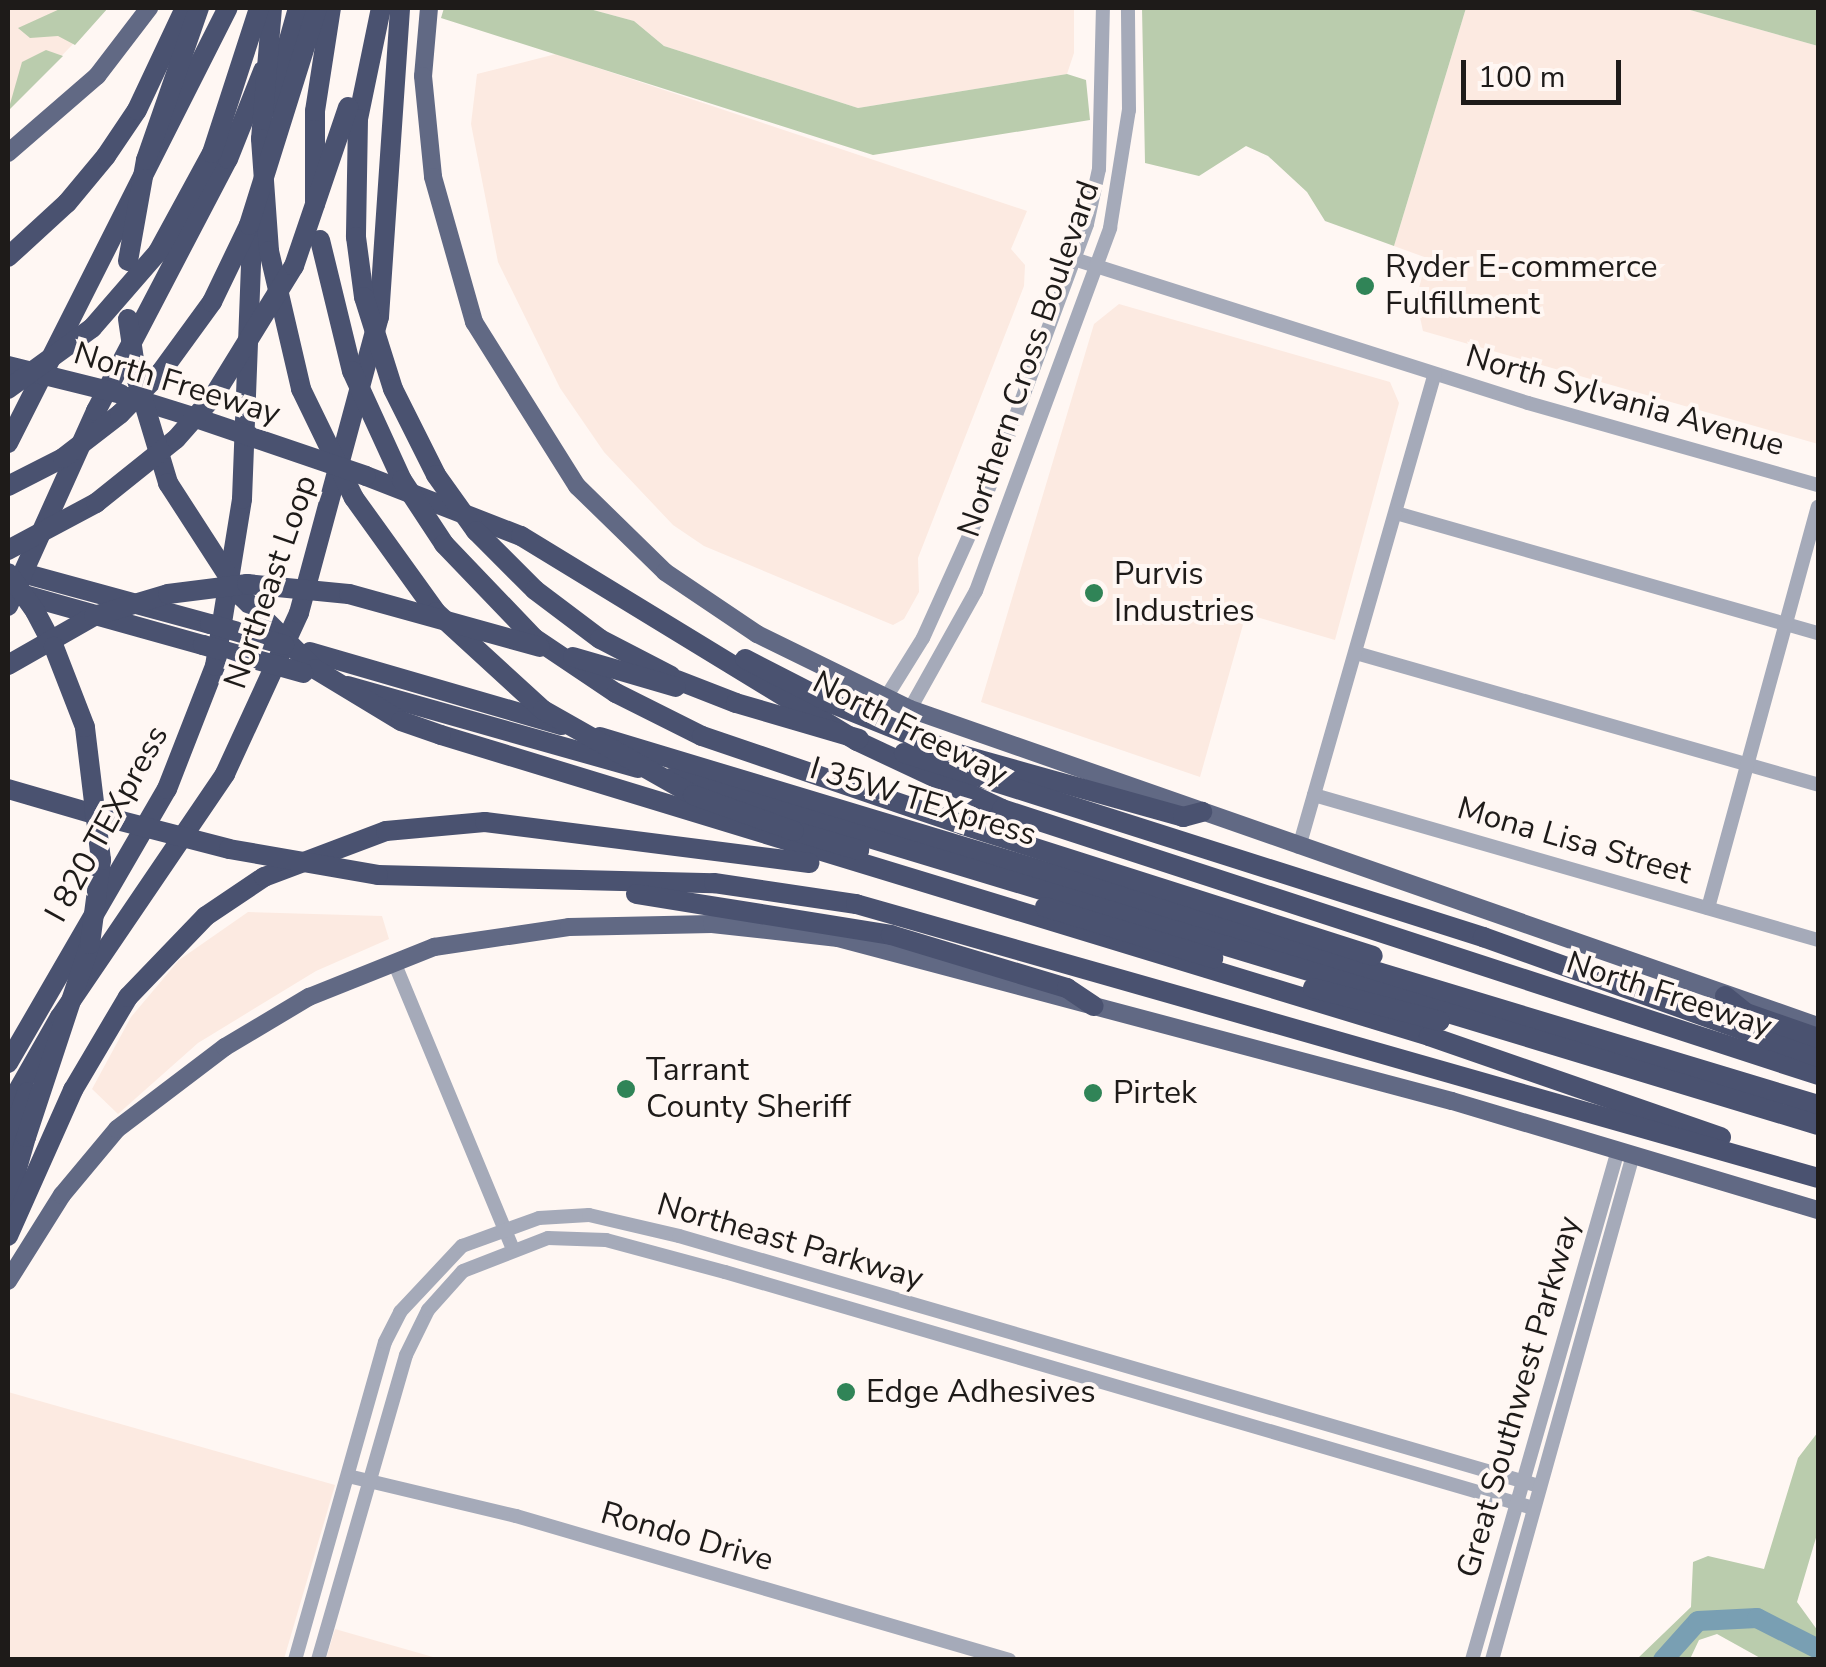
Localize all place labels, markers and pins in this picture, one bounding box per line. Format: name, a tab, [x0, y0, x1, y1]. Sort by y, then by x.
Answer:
place label: Ryder E-commerce Fulfillment	[1385, 249, 1658, 324]
marker: Ryder E-commerce Fulfillment	[1354, 275, 1376, 297]
place label: Purvis Industries	[1114, 556, 1255, 631]
marker: Purvis Industries	[1083, 582, 1105, 604]
place label: Tarrant County Sheriff	[646, 1052, 851, 1127]
place label: Pirtek	[1113, 1074, 1197, 1112]
marker: Tarrant County Sheriff	[615, 1078, 637, 1100]
marker: Pirtek	[1082, 1082, 1104, 1104]
place label: Edge Adhesives	[866, 1373, 1096, 1411]
marker: Edge Adhesives	[835, 1381, 857, 1403]

